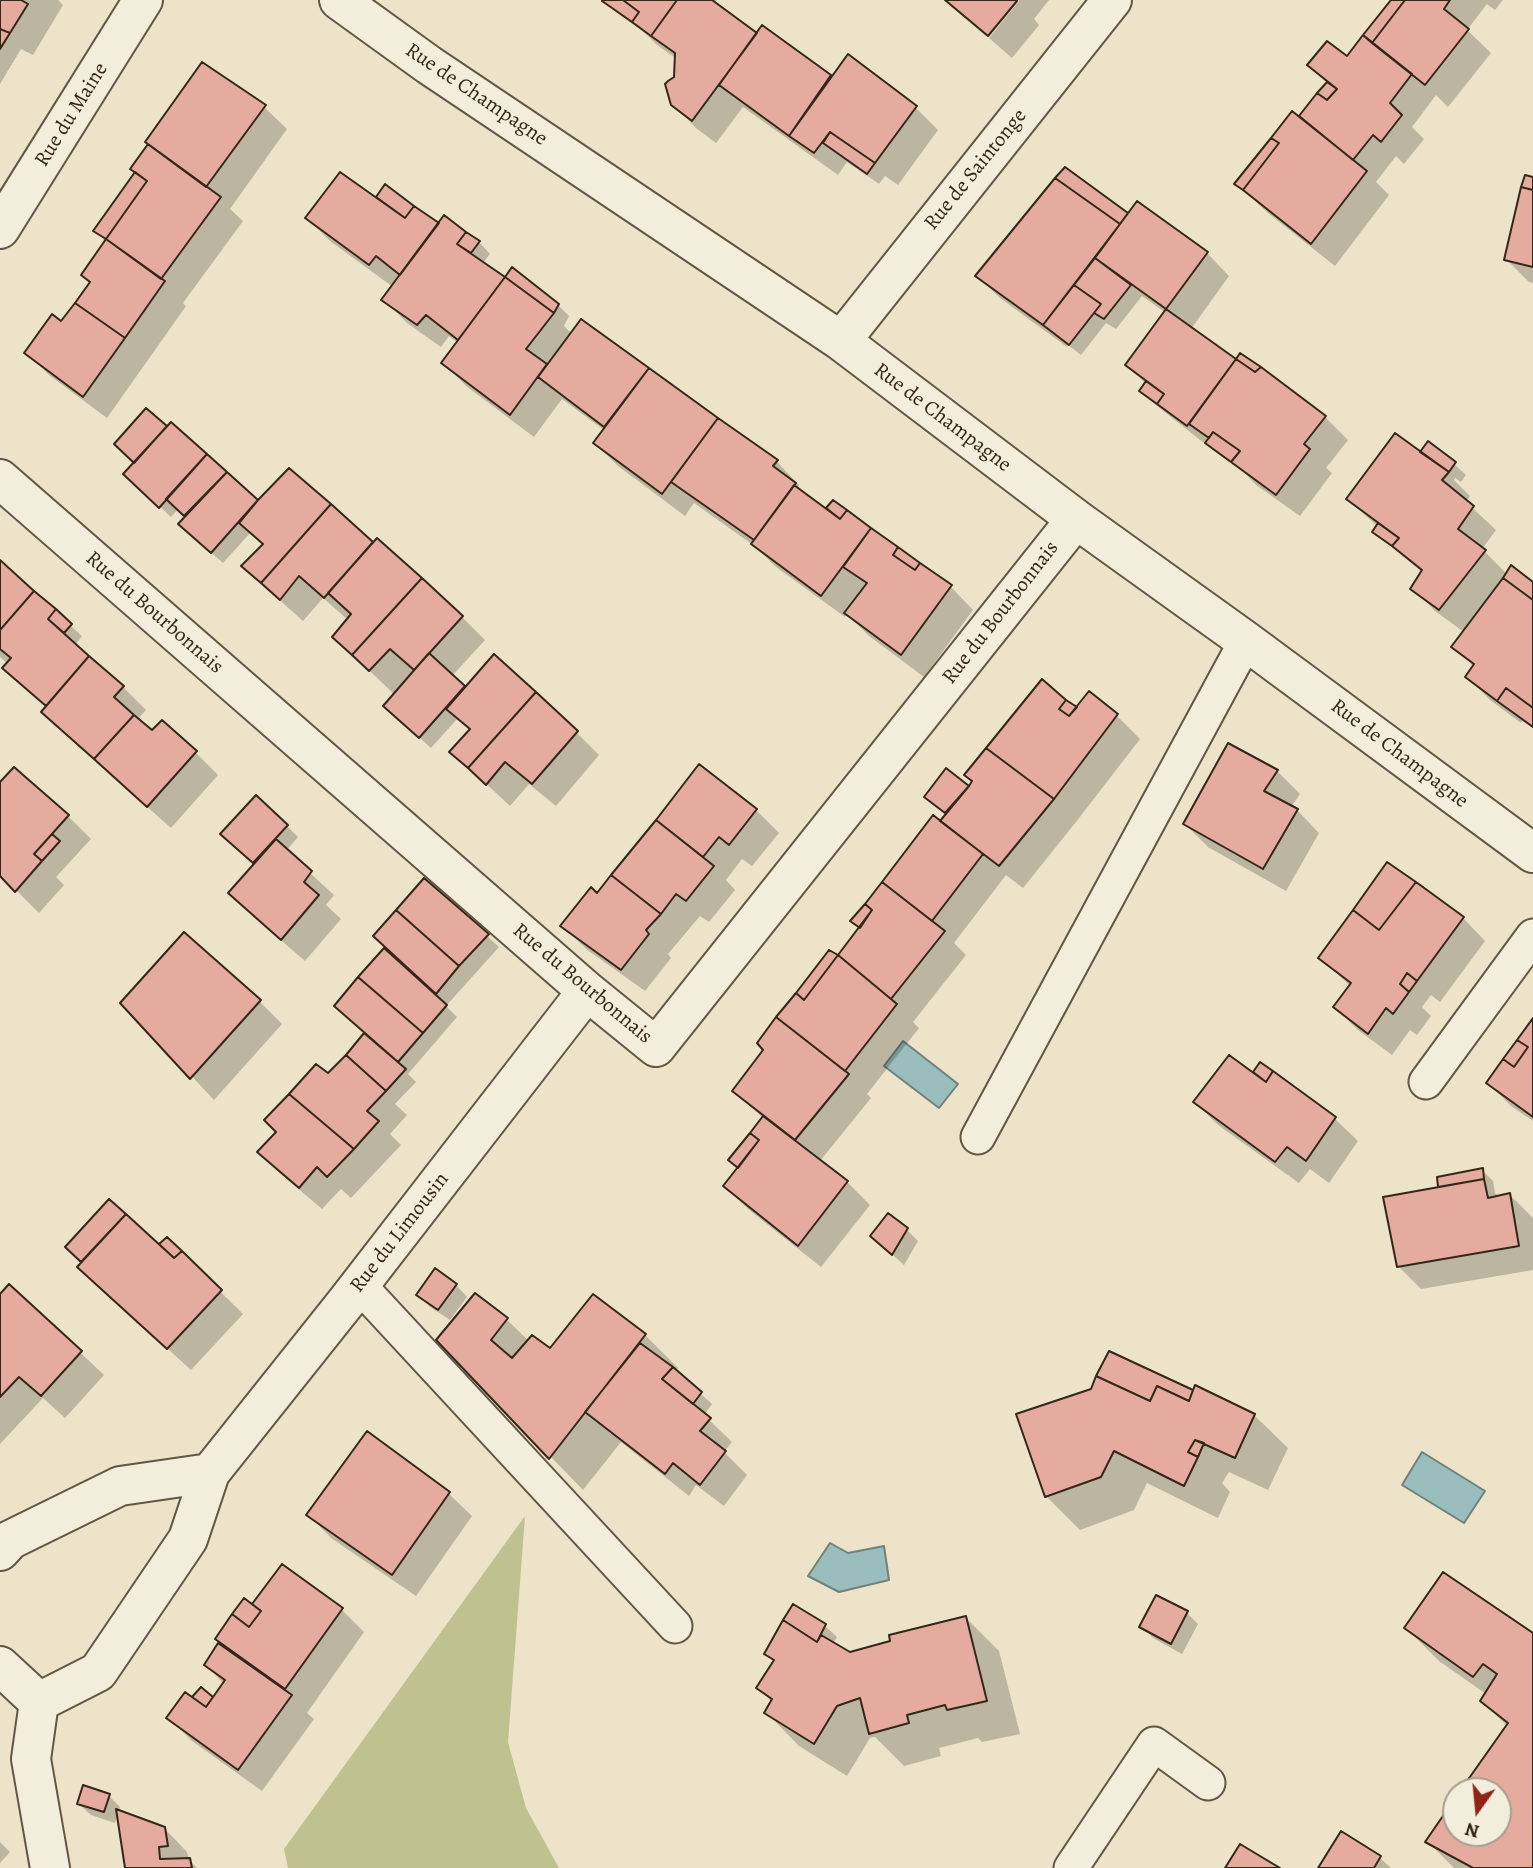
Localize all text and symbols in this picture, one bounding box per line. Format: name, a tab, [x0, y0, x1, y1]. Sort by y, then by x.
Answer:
street label: Rue de Champagne	[400, 38, 552, 152]
street label: Rue du Maine	[30, 58, 114, 172]
street label: Rue de Saintonge	[919, 104, 1033, 236]
street label: Rue de Champagne	[868, 358, 1016, 478]
street label: Rue du Bourbonnais	[937, 537, 1065, 689]
street label: Rue du Bourbonnais	[80, 546, 228, 680]
street label: Rue de Champagne	[1325, 694, 1473, 814]
street label: Rue du Bourbonnais	[507, 918, 657, 1050]
street label: Rue du Limousin	[345, 1168, 455, 1298]
north arrow	[1442, 1777, 1512, 1847]
text: N	[1462, 1816, 1482, 1845]

